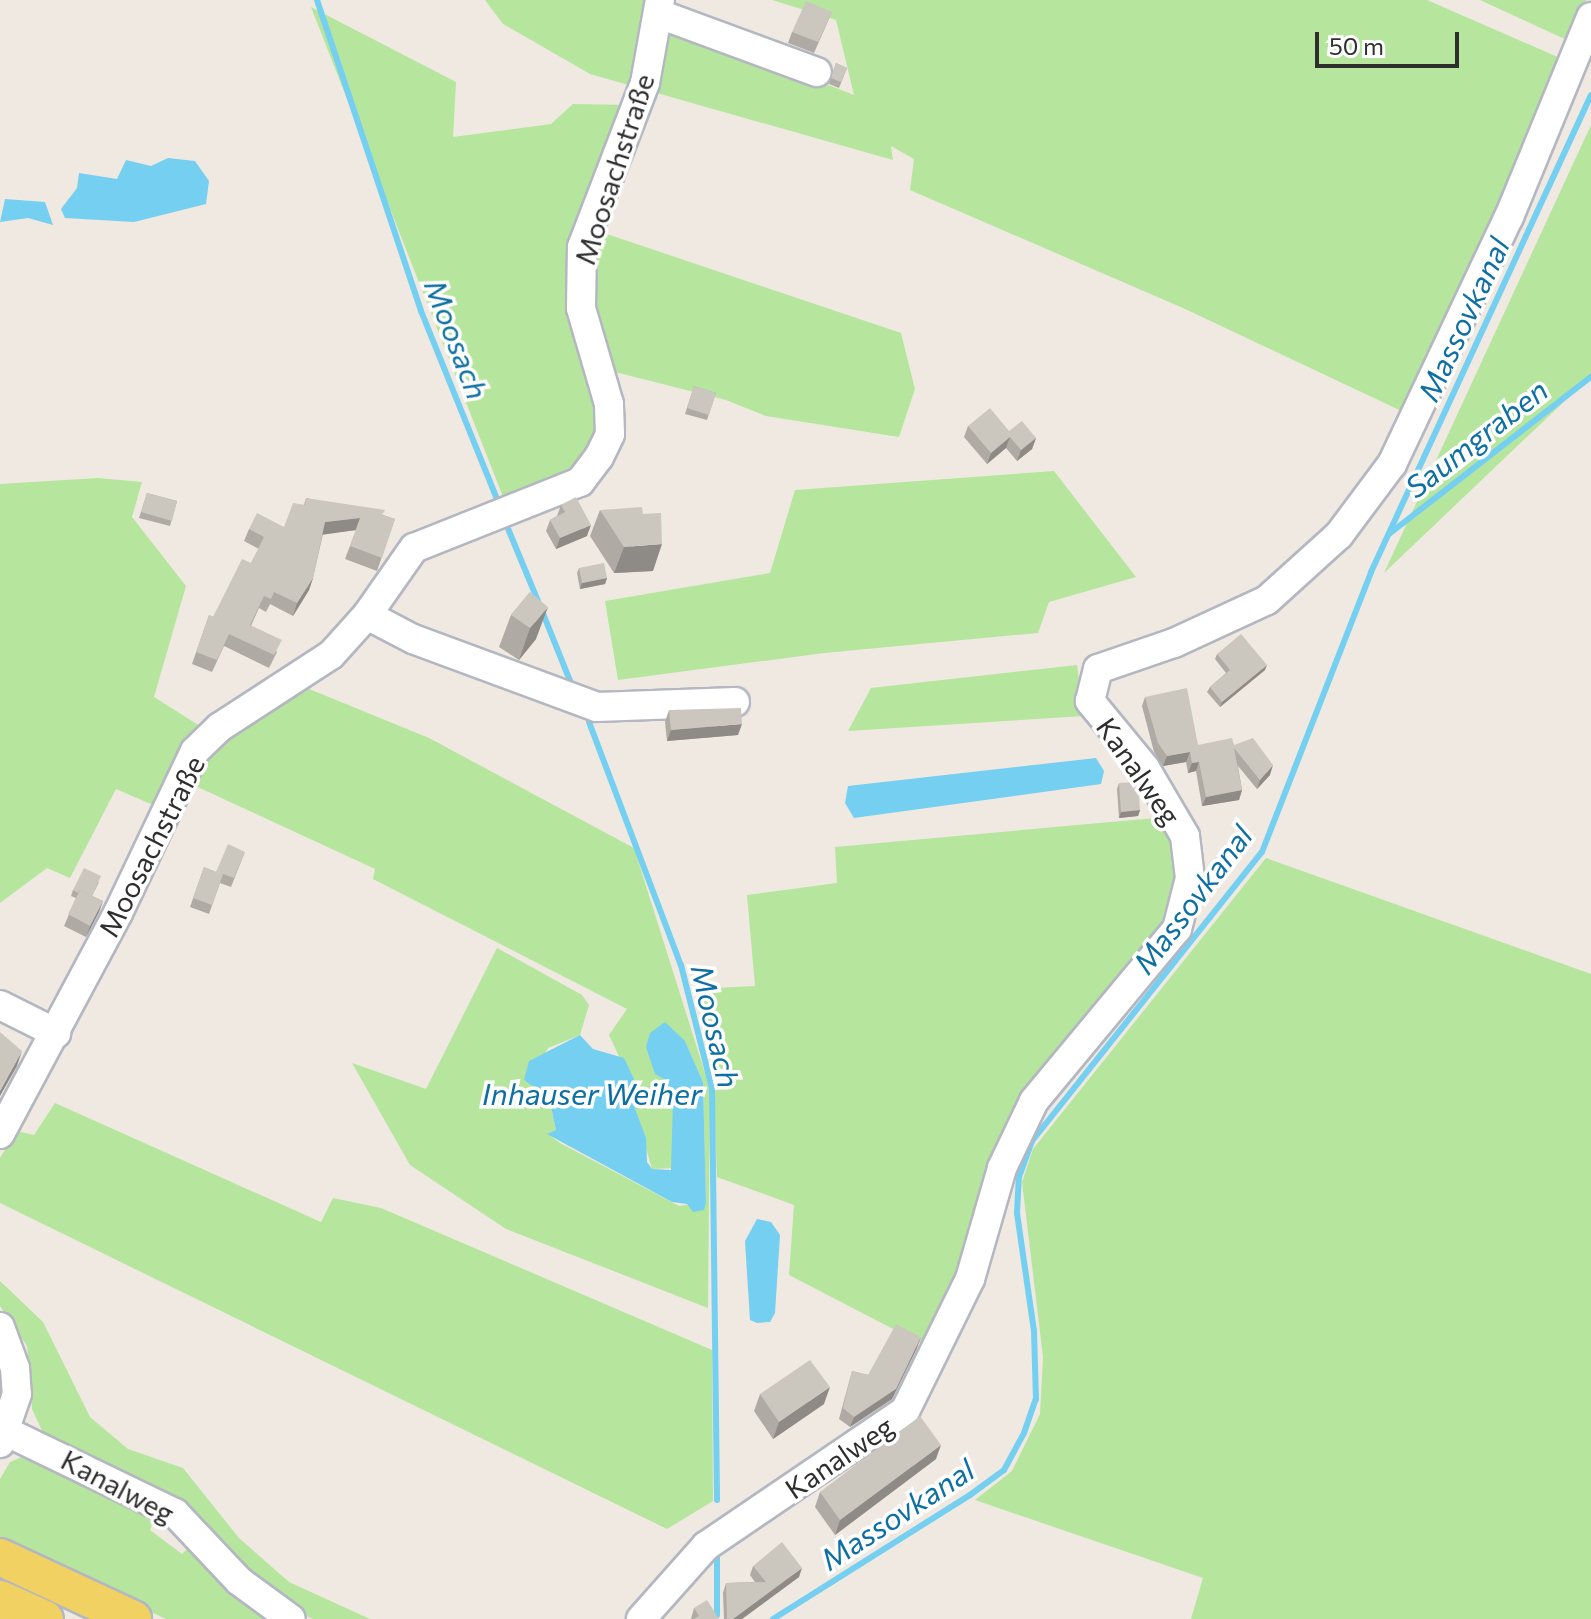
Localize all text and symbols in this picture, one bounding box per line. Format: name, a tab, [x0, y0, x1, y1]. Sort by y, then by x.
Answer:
scale bar	[1319, 16, 1463, 66]
text: 50 m	[1329, 31, 1384, 60]
street label: Moosachstraße	[567, 69, 661, 269]
water label: Massovkanal	[1409, 232, 1517, 406]
water label: Moosach	[418, 274, 496, 404]
water label: Saumgraben	[1398, 371, 1554, 505]
street label: Kanalweg	[1090, 711, 1188, 831]
street label: Moosachstraße	[91, 750, 211, 942]
water label: Massovkanal	[1125, 818, 1259, 980]
water label: Moosach	[684, 961, 748, 1091]
water label: Inhauser Weiher	[482, 1075, 702, 1111]
street label: Kanalweg	[779, 1409, 899, 1505]
street label: Kanalweg	[56, 1442, 180, 1530]
water label: Massovkanal	[813, 1451, 981, 1577]

